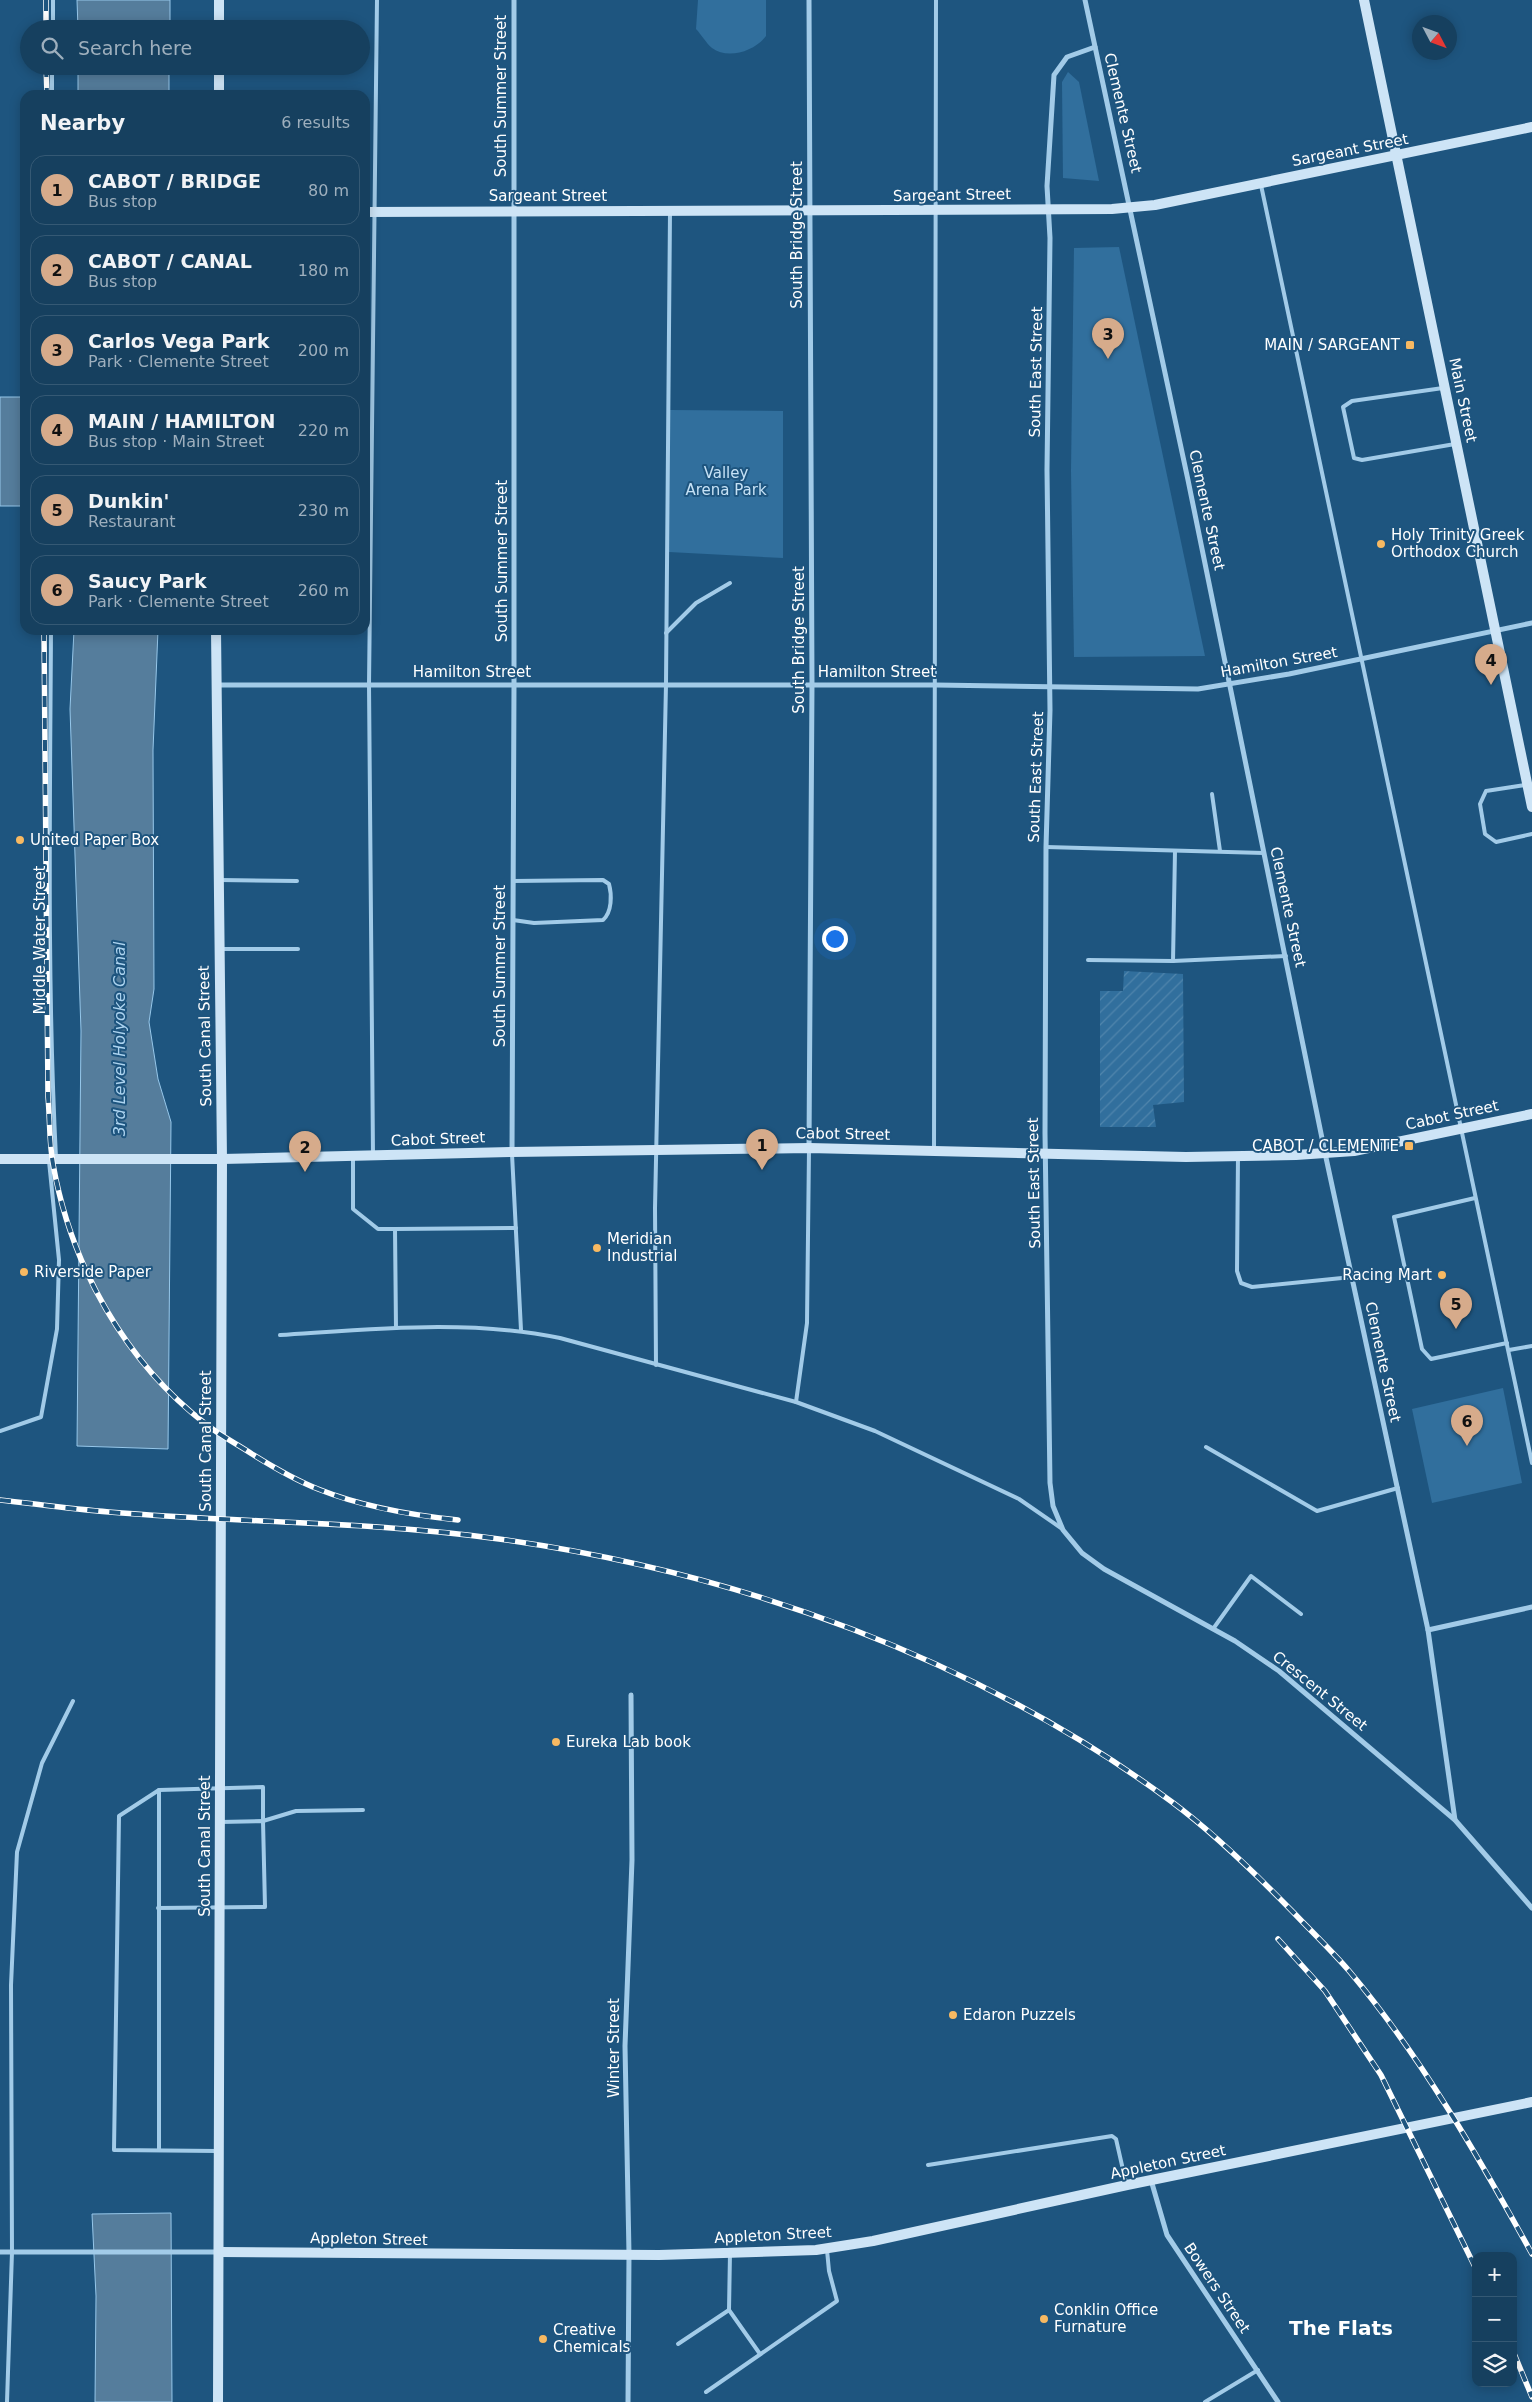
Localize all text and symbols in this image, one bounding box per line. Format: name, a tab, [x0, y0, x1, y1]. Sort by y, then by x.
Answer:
street label: South Summer Street	[492, 15, 510, 177]
north arrow	[1412, 15, 1457, 60]
search box	[20, 20, 370, 75]
icon: search	[38, 34, 66, 62]
text: Search here	[78, 37, 192, 59]
street label: Clemente Street	[1100, 51, 1146, 175]
text: Nearby	[40, 111, 125, 135]
text: 6 results	[281, 113, 350, 132]
street label: Sargeant Street	[1290, 130, 1410, 170]
street label: South Bridge Street	[788, 161, 806, 309]
text: CABOT / BRIDGE	[88, 170, 261, 192]
text: 1	[51, 181, 63, 200]
text: 80 m	[308, 181, 349, 200]
street label: Sargeant Street	[893, 185, 1011, 205]
street label: Sargeant Street	[489, 187, 607, 205]
text: Bus stop	[88, 192, 157, 211]
text: CABOT / CANAL	[88, 250, 252, 272]
text: 2	[51, 261, 63, 280]
text: 180 m	[298, 261, 349, 280]
text: Bus stop	[88, 272, 157, 291]
street label: South East Street	[1026, 306, 1046, 438]
pin: 3	[1092, 318, 1124, 359]
text: Carlos Vega Park	[88, 330, 269, 352]
place label: MAIN / SARGEANT	[1264, 336, 1401, 354]
marker: MAIN / SARGEANT	[1404, 339, 1416, 351]
text: 3	[51, 341, 63, 360]
text: 200 m	[298, 341, 349, 360]
text: Park · Clemente Street	[88, 352, 269, 371]
street label: Main Street	[1445, 356, 1481, 444]
text: MAIN / HAMILTON	[88, 410, 275, 432]
text: 4	[51, 421, 63, 440]
text: 220 m	[298, 421, 349, 440]
text: Bus stop · Main Street	[88, 432, 264, 451]
street label: Clemente Street	[1185, 448, 1229, 572]
park label: Valley Arena Park	[685, 464, 767, 499]
street label: South Summer Street	[493, 480, 511, 642]
text: Dunkin'	[88, 490, 169, 512]
text: 5	[51, 501, 63, 520]
text: 230 m	[298, 501, 349, 520]
text: Restaurant	[88, 512, 176, 531]
place label: Holy Trinity Greek Orthodox Church	[1391, 526, 1525, 561]
marker: Holy Trinity Greek Orthodox Church	[1375, 538, 1387, 550]
street label: South Bridge Street	[790, 566, 808, 714]
text: Saucy Park	[88, 570, 207, 592]
text: 6	[51, 581, 63, 600]
text: 260 m	[298, 581, 349, 600]
text: Park · Clemente Street	[88, 592, 269, 611]
street label: Hamilton Street	[1219, 643, 1339, 681]
pin: 4	[1475, 644, 1507, 685]
street label: Hamilton Street	[413, 663, 531, 681]
street label: Hamilton Street	[818, 663, 936, 681]
street label: South East Street	[1025, 711, 1047, 843]
place label: United Paper Box	[30, 831, 159, 849]
marker: United Paper Box	[14, 834, 26, 846]
street label: Clemente Street	[1266, 845, 1310, 969]
street label: Middle Water Street	[31, 865, 49, 1015]
street label: South Summer Street	[491, 885, 509, 1047]
your location	[822, 926, 848, 952]
water label: 3rd Level Holyoke Canal	[110, 941, 129, 1136]
street label: South Canal Street	[195, 965, 215, 1107]
street label: Cabot Street	[1404, 1096, 1500, 1134]
street label: South East Street	[1024, 1117, 1044, 1249]
street label: Cabot Street	[796, 1124, 891, 1144]
street label: Cabot Street	[390, 1128, 486, 1150]
pin: 1	[746, 1129, 778, 1170]
pin: 2	[289, 1131, 321, 1172]
place label: CABOT / CLEMENTE	[1252, 1137, 1399, 1155]
marker: CABOT / CLEMENTE	[1403, 1140, 1415, 1152]
place label: Meridian Industrial	[607, 1230, 677, 1265]
marker: Meridian Industrial	[591, 1242, 603, 1254]
place label: Riverside Paper	[34, 1263, 152, 1281]
marker: Riverside Paper	[18, 1266, 30, 1278]
place label: Racing Mart	[1342, 1266, 1432, 1284]
marker: Racing Mart	[1436, 1269, 1448, 1281]
pin: 5	[1440, 1288, 1472, 1329]
street label: Clemente Street	[1361, 1300, 1405, 1424]
street label: South Canal Street	[197, 1370, 215, 1512]
pin: 6	[1451, 1405, 1483, 1446]
street label: Crescent Street	[1269, 1647, 1371, 1735]
place label: Eureka Lab book	[566, 1733, 691, 1751]
marker: Eureka Lab book	[550, 1736, 562, 1748]
street label: South Canal Street	[196, 1775, 214, 1917]
street label: Winter Street	[605, 1998, 623, 2098]
place label: Edaron Puzzels	[963, 2006, 1076, 2024]
marker: Edaron Puzzels	[947, 2009, 959, 2021]
street label: Appleton Street	[1109, 2141, 1228, 2183]
street label: Appleton Street	[714, 2223, 832, 2247]
street label: Appleton Street	[310, 2229, 428, 2249]
street label: Bowers Street	[1180, 2239, 1254, 2337]
map controls	[1472, 2252, 1517, 2387]
button: +	[1472, 2252, 1517, 2297]
button: −	[1472, 2297, 1517, 2342]
place label: Conklin Office Furnature	[1054, 2301, 1158, 2336]
marker: Conklin Office Furnature	[1038, 2313, 1050, 2325]
district label: The Flats	[1289, 2316, 1393, 2340]
place label: Creative Chemicals	[553, 2321, 631, 2356]
marker: Creative Chemicals	[537, 2333, 549, 2345]
button: layers	[1472, 2342, 1517, 2387]

